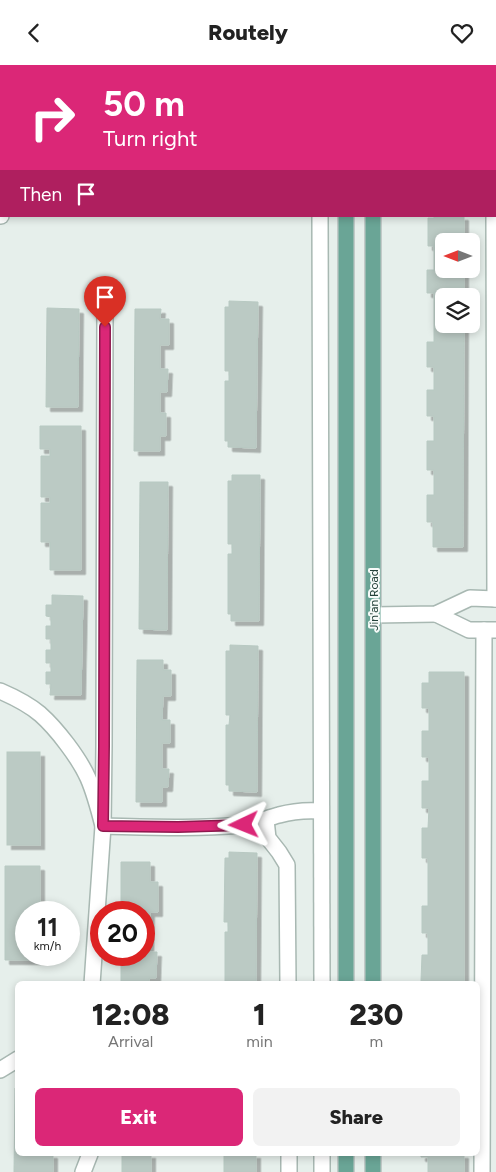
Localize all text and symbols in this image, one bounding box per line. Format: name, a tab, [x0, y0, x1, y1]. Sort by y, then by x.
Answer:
icon: back	[20, 19, 48, 47]
text: Routely	[208, 19, 288, 46]
icon: heart	[448, 19, 476, 47]
text: 50 m	[103, 83, 185, 125]
icon: right	[20, 85, 85, 150]
text: Turn right	[103, 125, 198, 152]
icon: arrive	[72, 180, 100, 208]
text: Then	[20, 183, 62, 206]
north arrow	[435, 233, 480, 277]
map controls	[435, 233, 480, 333]
pin	[84, 276, 126, 327]
icon: arrive	[91, 283, 119, 311]
button: layers	[435, 288, 480, 333]
street label: Jin'an Road	[367, 569, 381, 631]
position arrow	[217, 798, 269, 850]
speed limit sign: 20	[90, 901, 155, 966]
text: 11	[37, 912, 58, 942]
text: km/h	[34, 939, 61, 953]
text: 12:08	[92, 996, 170, 1033]
text: 1	[253, 996, 266, 1033]
text: 230	[349, 996, 403, 1033]
text: Arrival	[108, 1032, 153, 1051]
text: min	[246, 1032, 273, 1051]
text: m	[369, 1032, 383, 1051]
button: Exit	[35, 1088, 243, 1146]
button: Share	[253, 1088, 460, 1146]

